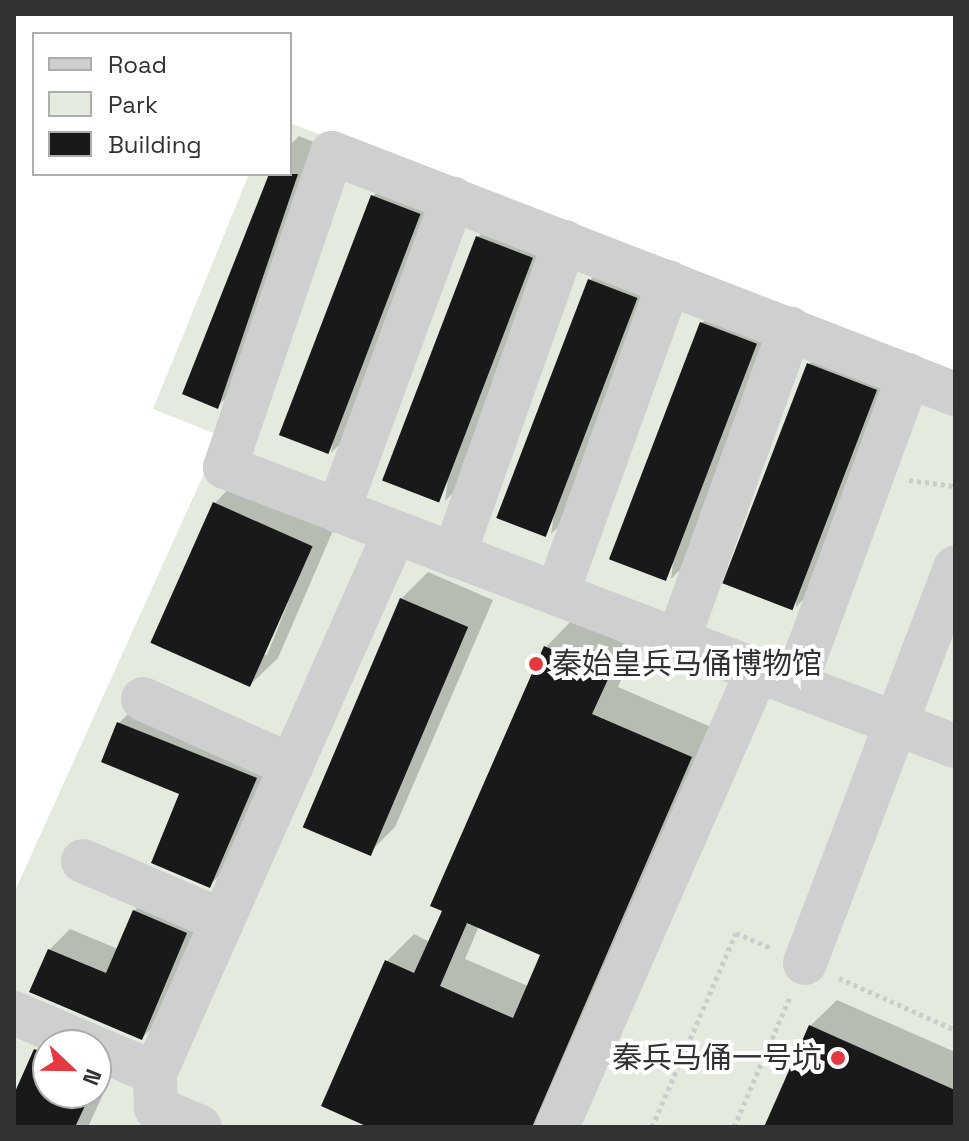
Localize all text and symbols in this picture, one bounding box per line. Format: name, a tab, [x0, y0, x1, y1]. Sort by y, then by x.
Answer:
legend	[32, 32, 292, 176]
text: Road	[108, 49, 167, 80]
text: Park	[108, 89, 158, 120]
text: Building	[108, 129, 202, 160]
place label: 秦始皇兵马俑博物馆	[552, 646, 822, 682]
marker: 秦始皇兵马俑博物馆	[527, 655, 545, 673]
north arrow	[32, 1029, 112, 1109]
place label: 秦兵马俑一号坑	[612, 1040, 822, 1076]
marker: 秦兵马俑一号坑	[829, 1049, 847, 1067]
text: N	[77, 1065, 108, 1089]

